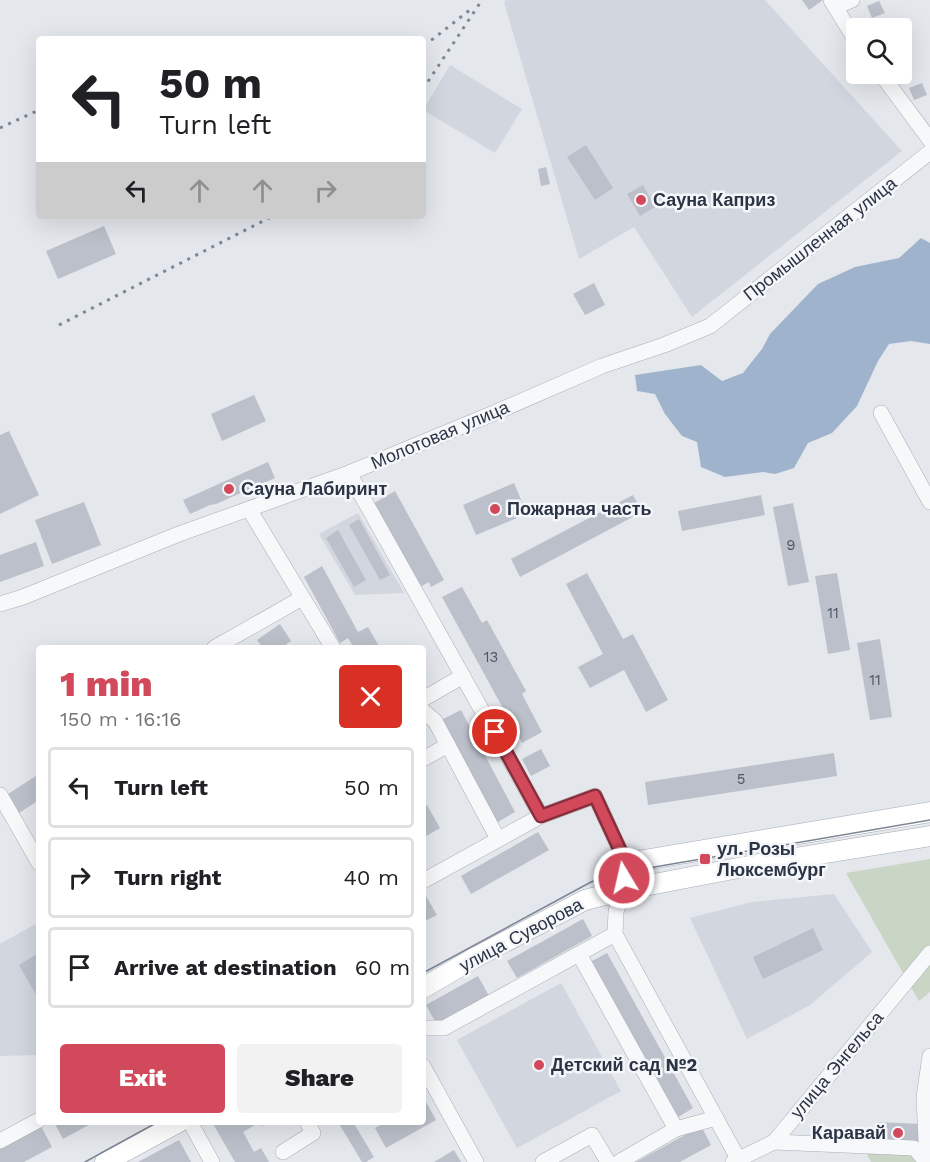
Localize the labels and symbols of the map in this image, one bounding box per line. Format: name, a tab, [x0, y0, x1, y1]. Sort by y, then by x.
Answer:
street label: Промышленная улица	[739, 172, 901, 305]
place label: Сауна Каприз	[653, 189, 775, 210]
marker: Сауна Каприз	[634, 193, 648, 207]
street label: Молотовая улица	[368, 396, 513, 473]
place label: Сауна Лабиринт	[241, 478, 387, 499]
marker: Сауна Лабиринт	[222, 482, 236, 496]
place label: Пожарная часть	[507, 498, 652, 519]
marker: Пожарная часть	[488, 502, 502, 516]
house number: 9	[786, 536, 796, 554]
house number: 11	[827, 604, 839, 622]
house number: 13	[484, 648, 498, 666]
house number: 11	[869, 671, 881, 689]
pin	[469, 706, 520, 757]
house number: 5	[737, 770, 745, 788]
place label: ул. Розы Люксембург	[717, 838, 826, 880]
position arrow	[592, 846, 656, 910]
marker: ул. Розы Люксембург	[698, 852, 712, 866]
street label: улица Суворова	[456, 893, 587, 976]
street label: улица Энгельса	[786, 1006, 888, 1122]
place label: Детский сад №2	[551, 1054, 697, 1075]
marker: Детский сад №2	[532, 1058, 546, 1072]
place label: Каравай	[812, 1122, 886, 1143]
marker: Каравай	[891, 1126, 905, 1140]

